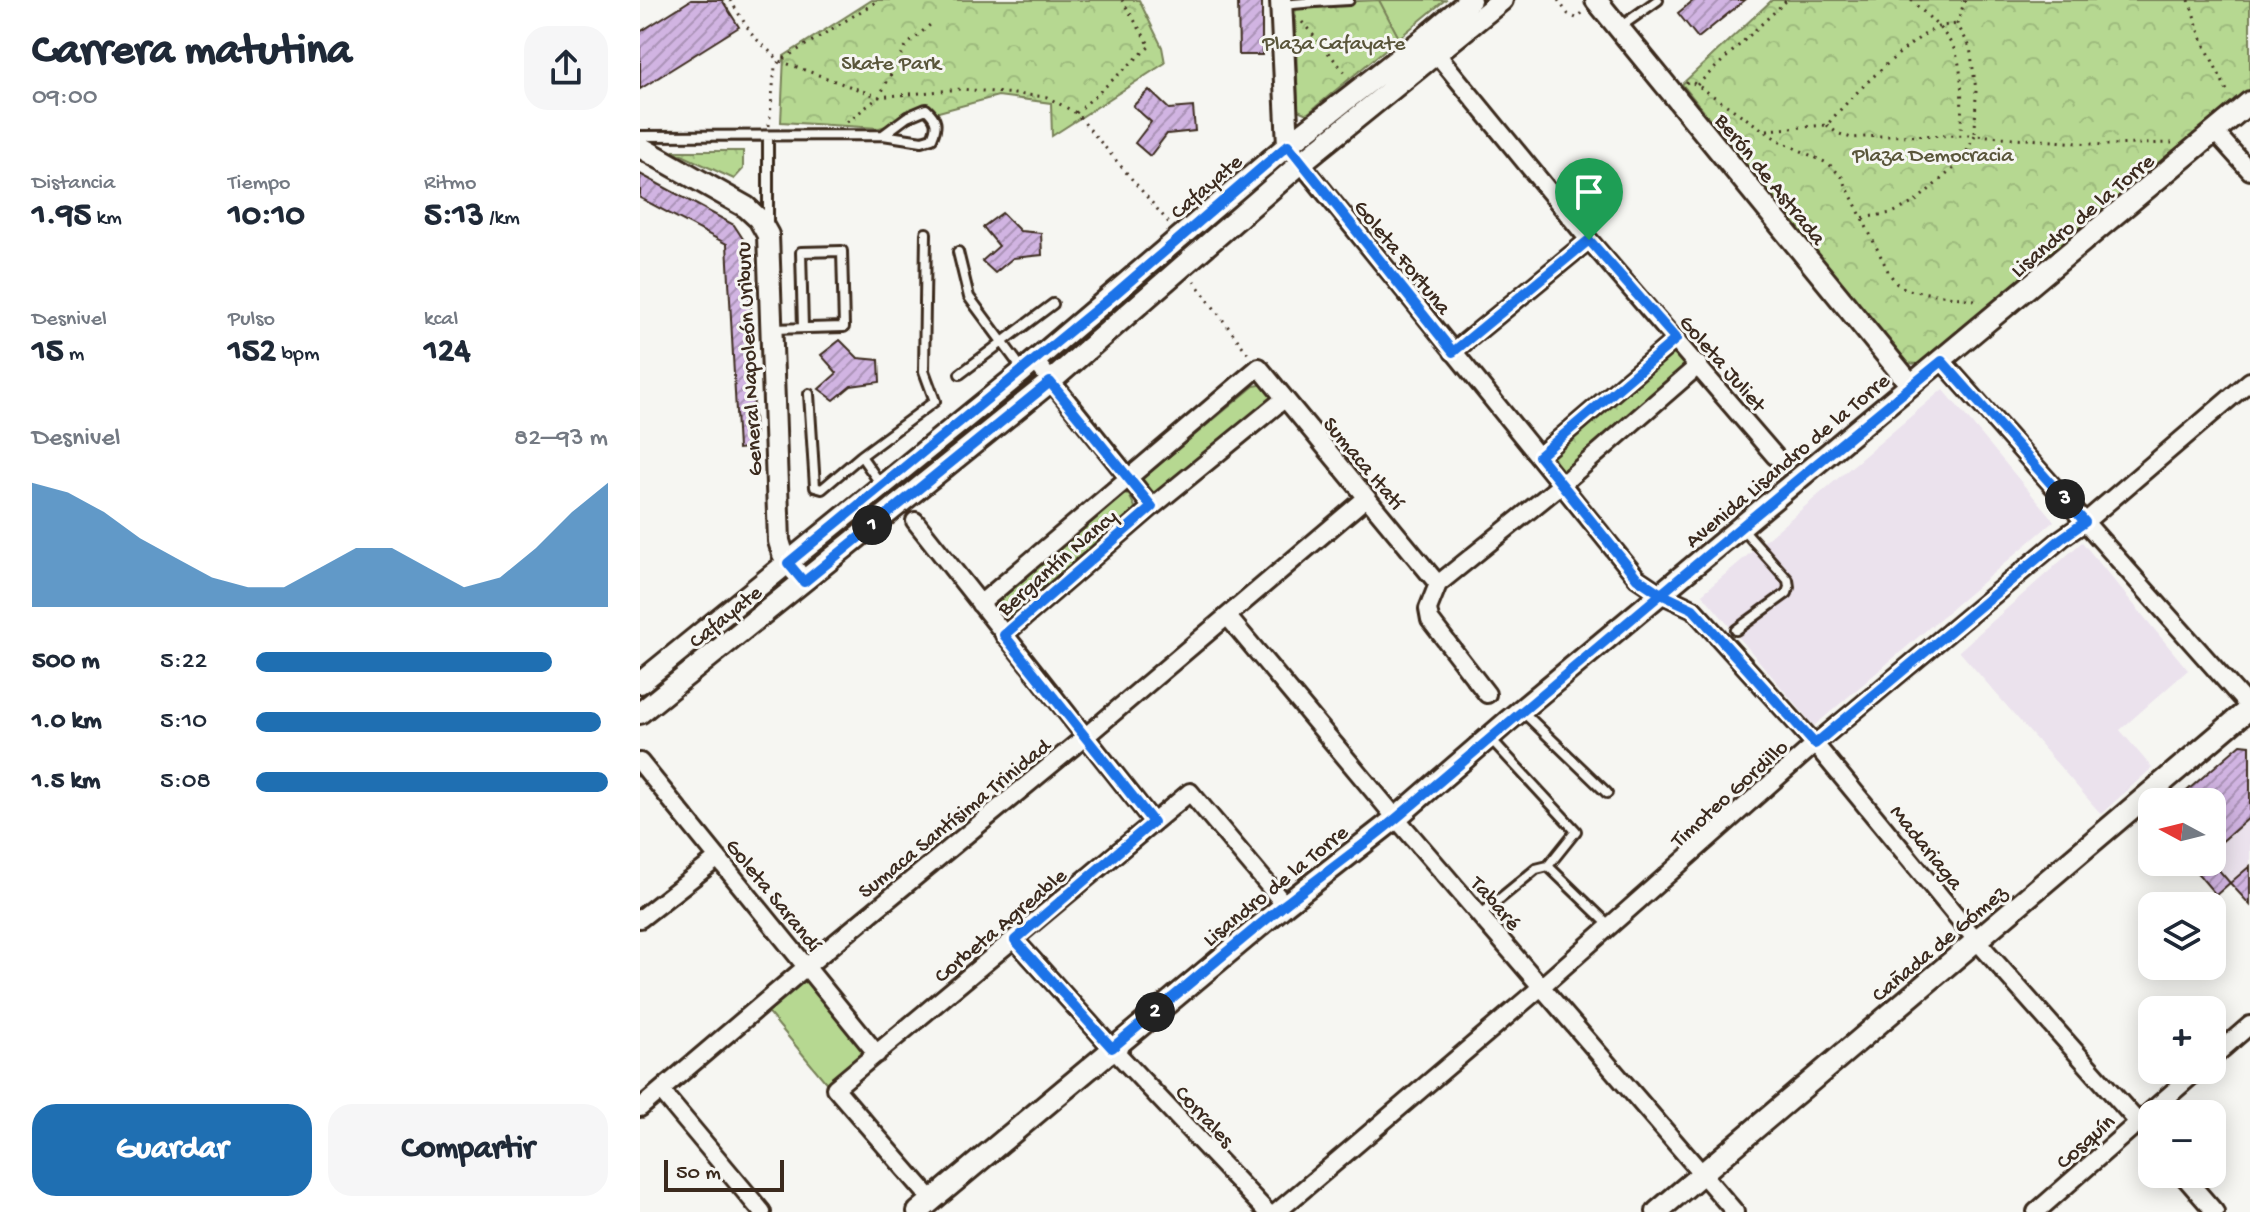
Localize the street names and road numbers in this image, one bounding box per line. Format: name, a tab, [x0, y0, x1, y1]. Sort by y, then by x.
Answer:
street label: Berón de Astrada	[1707, 109, 1830, 252]
street label: Cafayate	[1166, 149, 1249, 226]
street label: Lisandro de la Torre	[2006, 149, 2161, 285]
street label: Goleta Fortuna	[1347, 196, 1456, 322]
street label: General Napoleón Uriburu	[732, 241, 770, 477]
street label: Goleta Juliet	[1672, 311, 1771, 420]
street label: Avenida Lisandro de la Torre	[1681, 368, 1897, 555]
street label: Sumaca Itatí	[1315, 413, 1409, 517]
street label: Bergantín Nancy	[993, 505, 1124, 624]
street label: Cafayate	[685, 580, 769, 655]
street label: Sumaca Santísima Trinidad	[854, 733, 1059, 906]
street label: Timoteo Gordillo	[1665, 735, 1795, 856]
street label: Madariaga	[1883, 801, 1968, 897]
street label: Lisandro de la Torre	[1199, 820, 1355, 954]
street label: Goleta Sarandí	[718, 835, 826, 959]
street label: Corbeta Agreable	[930, 864, 1074, 990]
street label: Tabaré	[1462, 871, 1525, 938]
street label: Cañada de Gómez	[1868, 880, 2014, 1009]
street label: Corrales	[1168, 1081, 1239, 1155]
street label: Cosquín	[2052, 1109, 2122, 1176]

